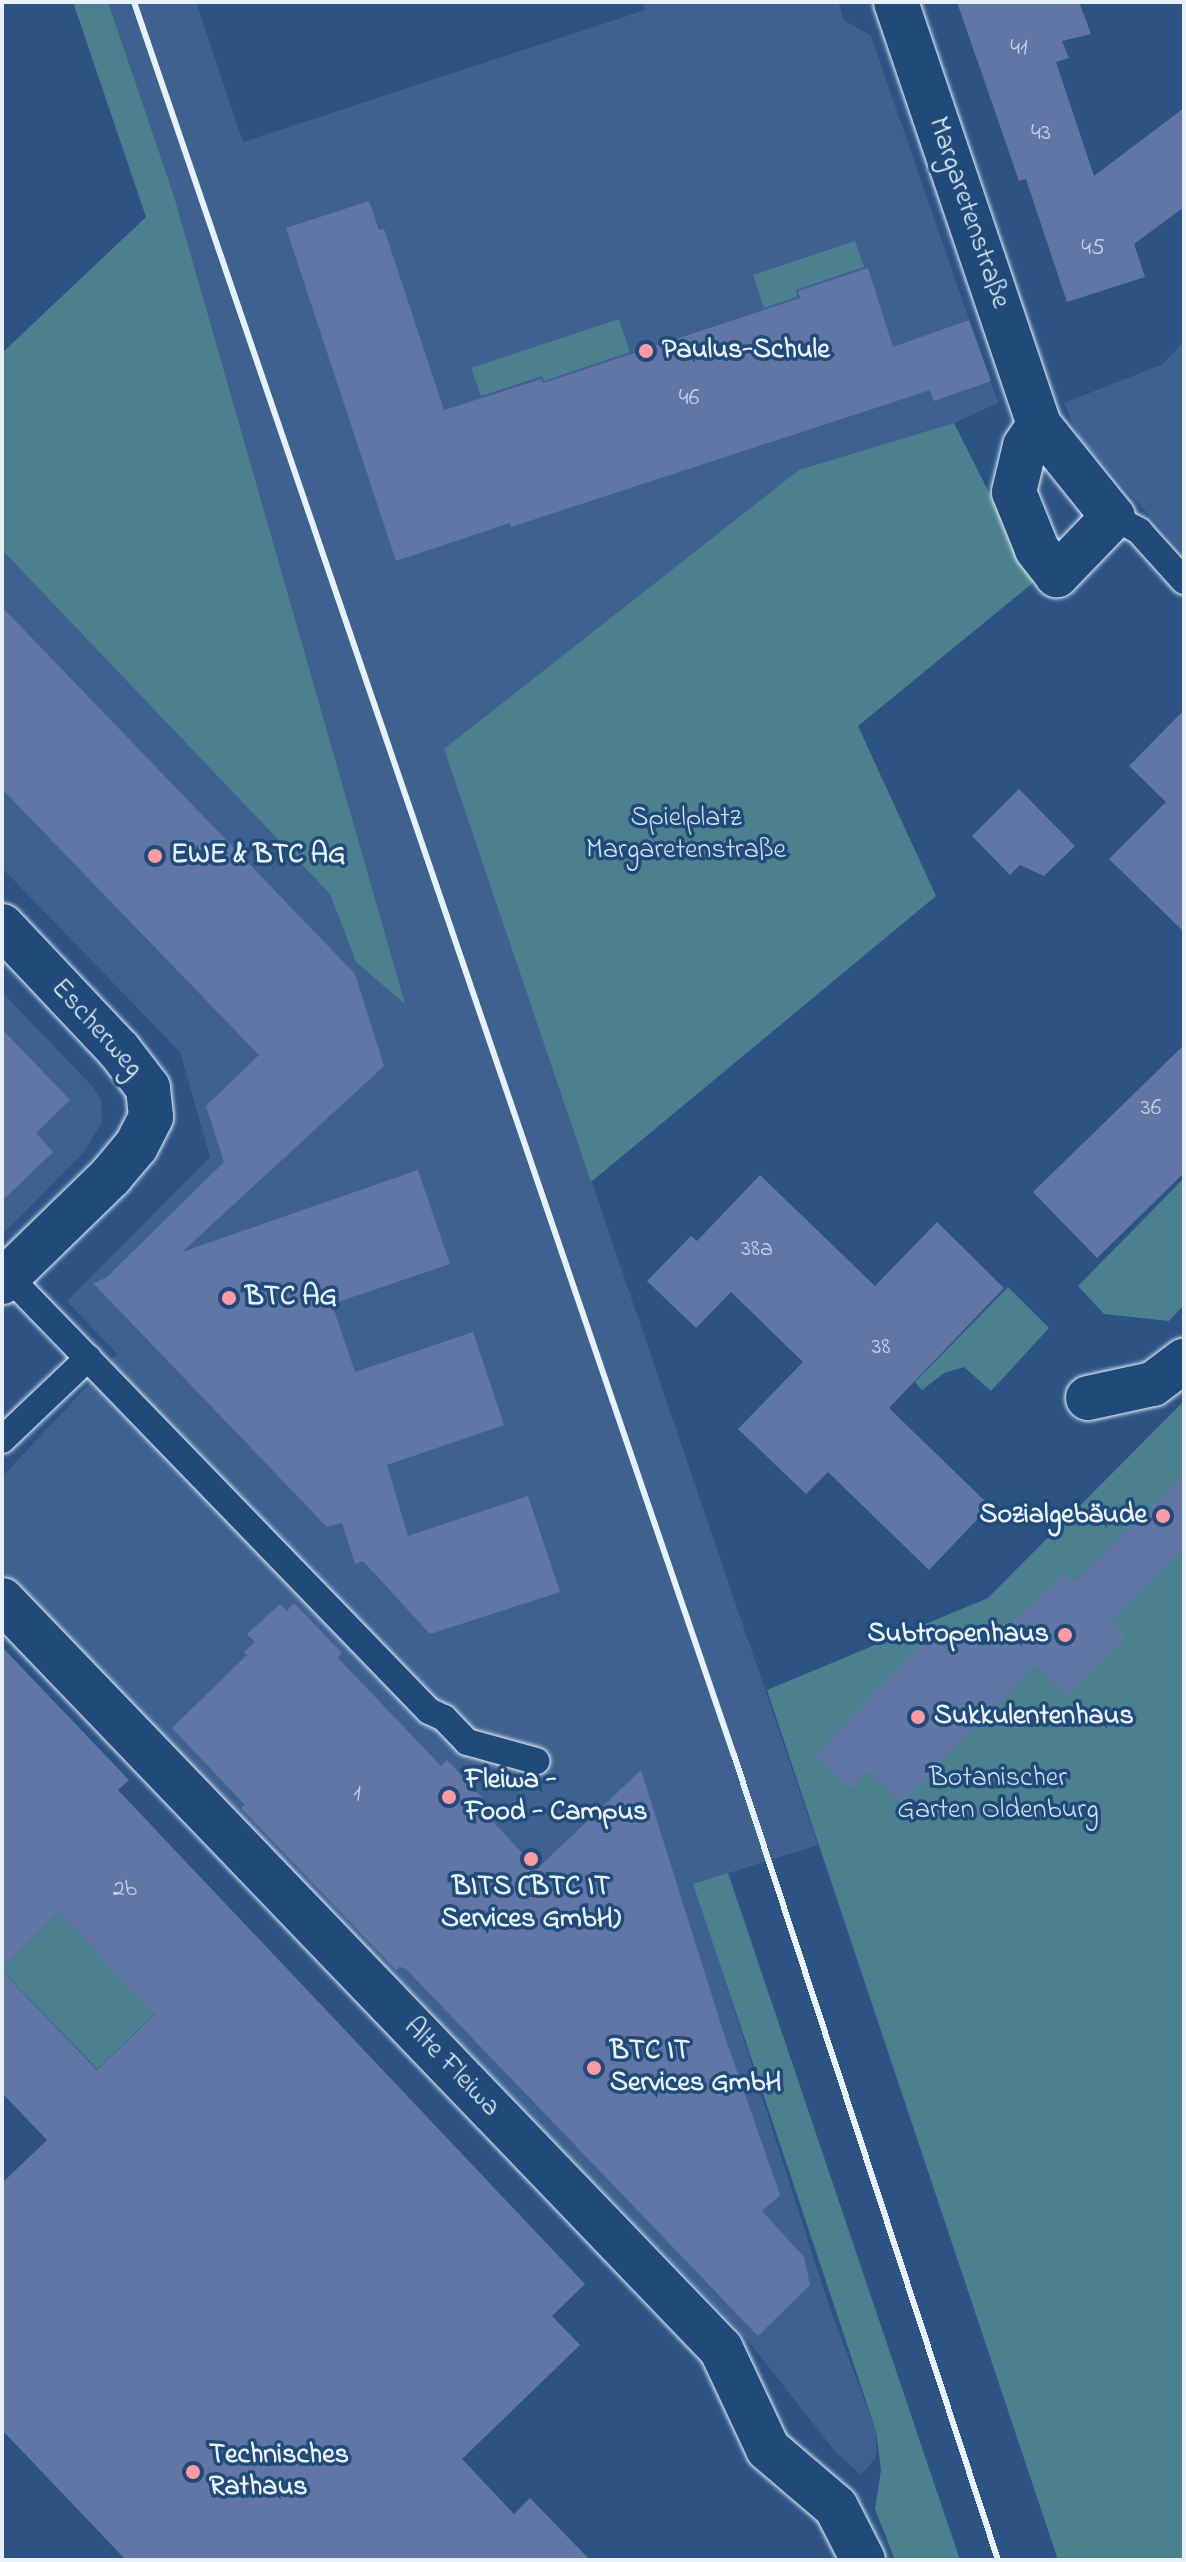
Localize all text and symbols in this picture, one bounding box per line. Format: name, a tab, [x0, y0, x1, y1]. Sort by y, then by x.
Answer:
house number: 41	[1010, 35, 1028, 63]
street label: Margaretenstraße	[920, 113, 1016, 313]
house number: 43	[1031, 120, 1051, 148]
house number: 45	[1081, 235, 1105, 263]
place label: Paulus-Schule	[662, 334, 830, 368]
marker: Paulus-Schule	[637, 342, 655, 360]
house number: 46	[679, 385, 699, 413]
park label: Spielplatz Margaretenstraße	[586, 802, 786, 868]
place label: EWE & BTC AG	[171, 839, 345, 873]
marker: EWE & BTC AG	[146, 847, 164, 865]
street label: Escherweg	[43, 973, 149, 1085]
house number: 36	[1141, 1095, 1161, 1123]
house number: 38a	[741, 1236, 773, 1264]
place label: BTC AG	[245, 1281, 337, 1315]
marker: BTC AG	[220, 1289, 238, 1307]
house number: 38	[872, 1334, 890, 1362]
place label: Sozialgebäude	[980, 1499, 1147, 1533]
marker: Sozialgebäude	[1154, 1507, 1172, 1525]
place label: Subtropenhaus	[867, 1618, 1049, 1652]
marker: Subtropenhaus	[1056, 1626, 1074, 1644]
place label: Sukkulentenhaus	[934, 1700, 1134, 1734]
marker: Sukkulentenhaus	[909, 1708, 927, 1726]
park label: Botanischer Garten Oldenburg	[897, 1762, 1099, 1828]
place label: Fleiwa - Food - Campus	[465, 1764, 648, 1830]
house number: 1	[353, 1781, 361, 1809]
marker: Fleiwa - Food - Campus	[440, 1788, 458, 1806]
marker: BITS (BTC IT Services GmbH)	[522, 1850, 540, 1868]
place label: BITS (BTC IT Services GmbH)	[441, 1871, 621, 1937]
house number: 2b	[113, 1876, 137, 1904]
street label: Alte Fleiwa	[396, 2011, 506, 2125]
place label: BTC IT Services GmbH	[610, 2035, 782, 2101]
marker: BTC IT Services GmbH	[585, 2059, 603, 2077]
place label: Technisches Rathaus	[209, 2439, 349, 2505]
marker: Technisches Rathaus	[184, 2463, 202, 2481]

